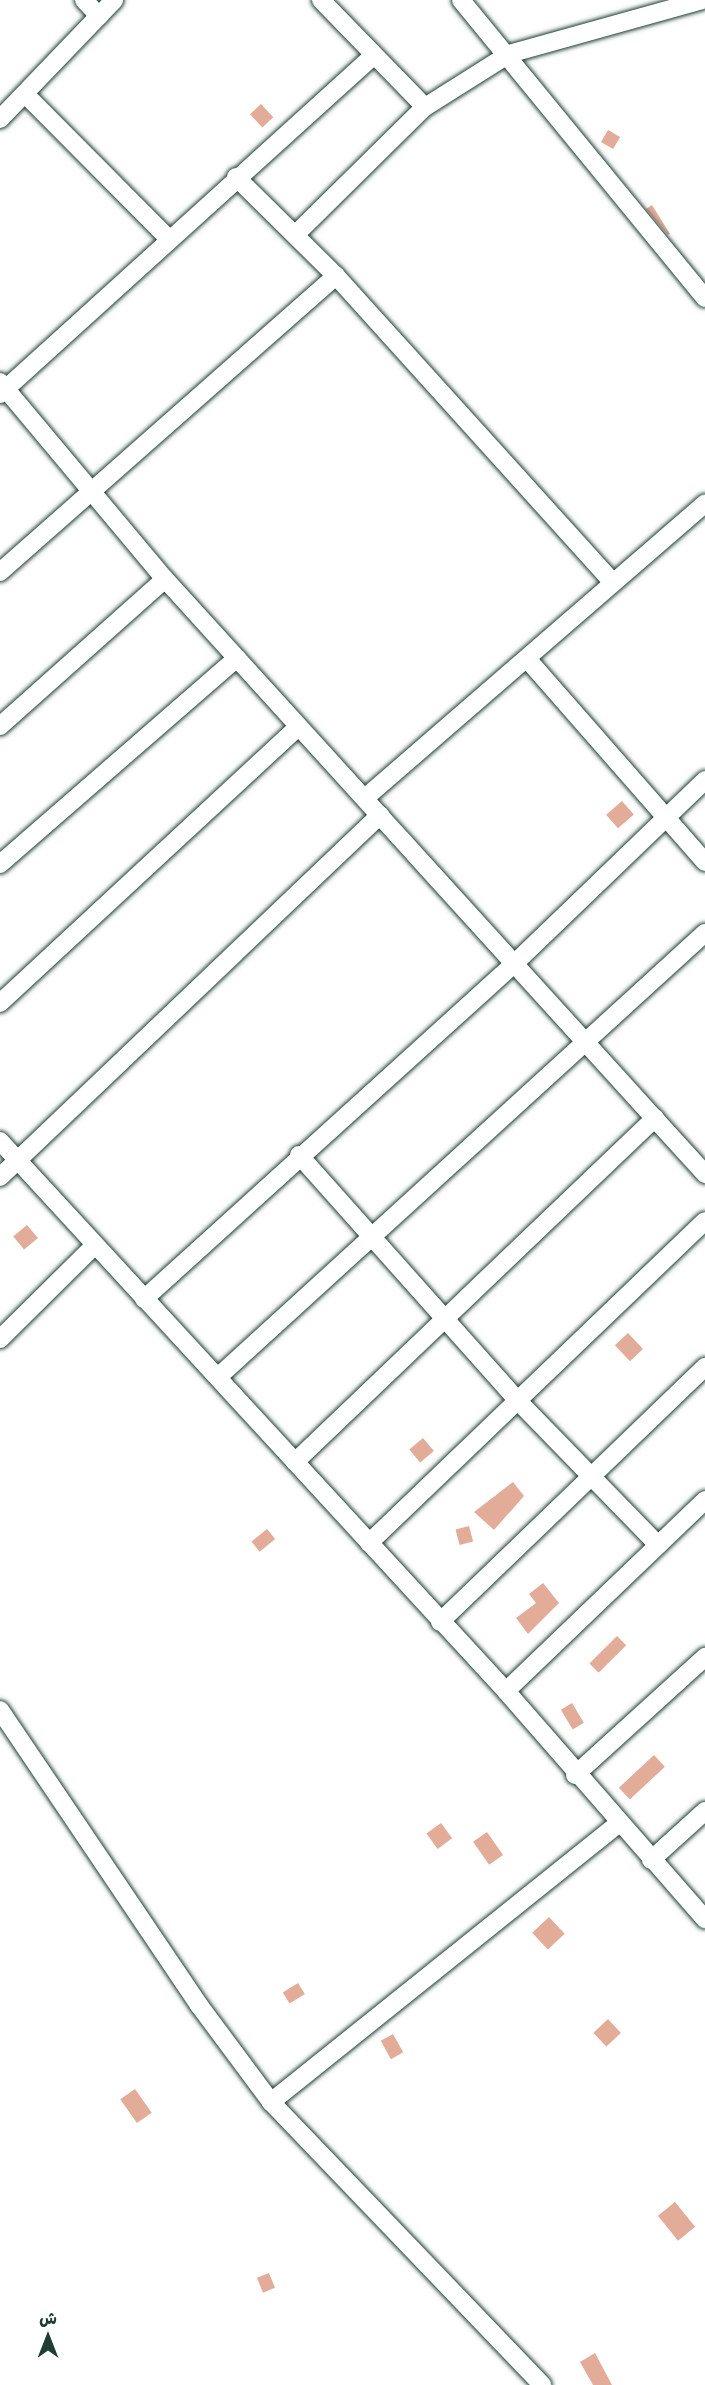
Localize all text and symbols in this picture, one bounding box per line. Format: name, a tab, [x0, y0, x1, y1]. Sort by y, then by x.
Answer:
text: ش	[39, 2304, 57, 2333]
north arrow	[18, 2307, 78, 2367]

